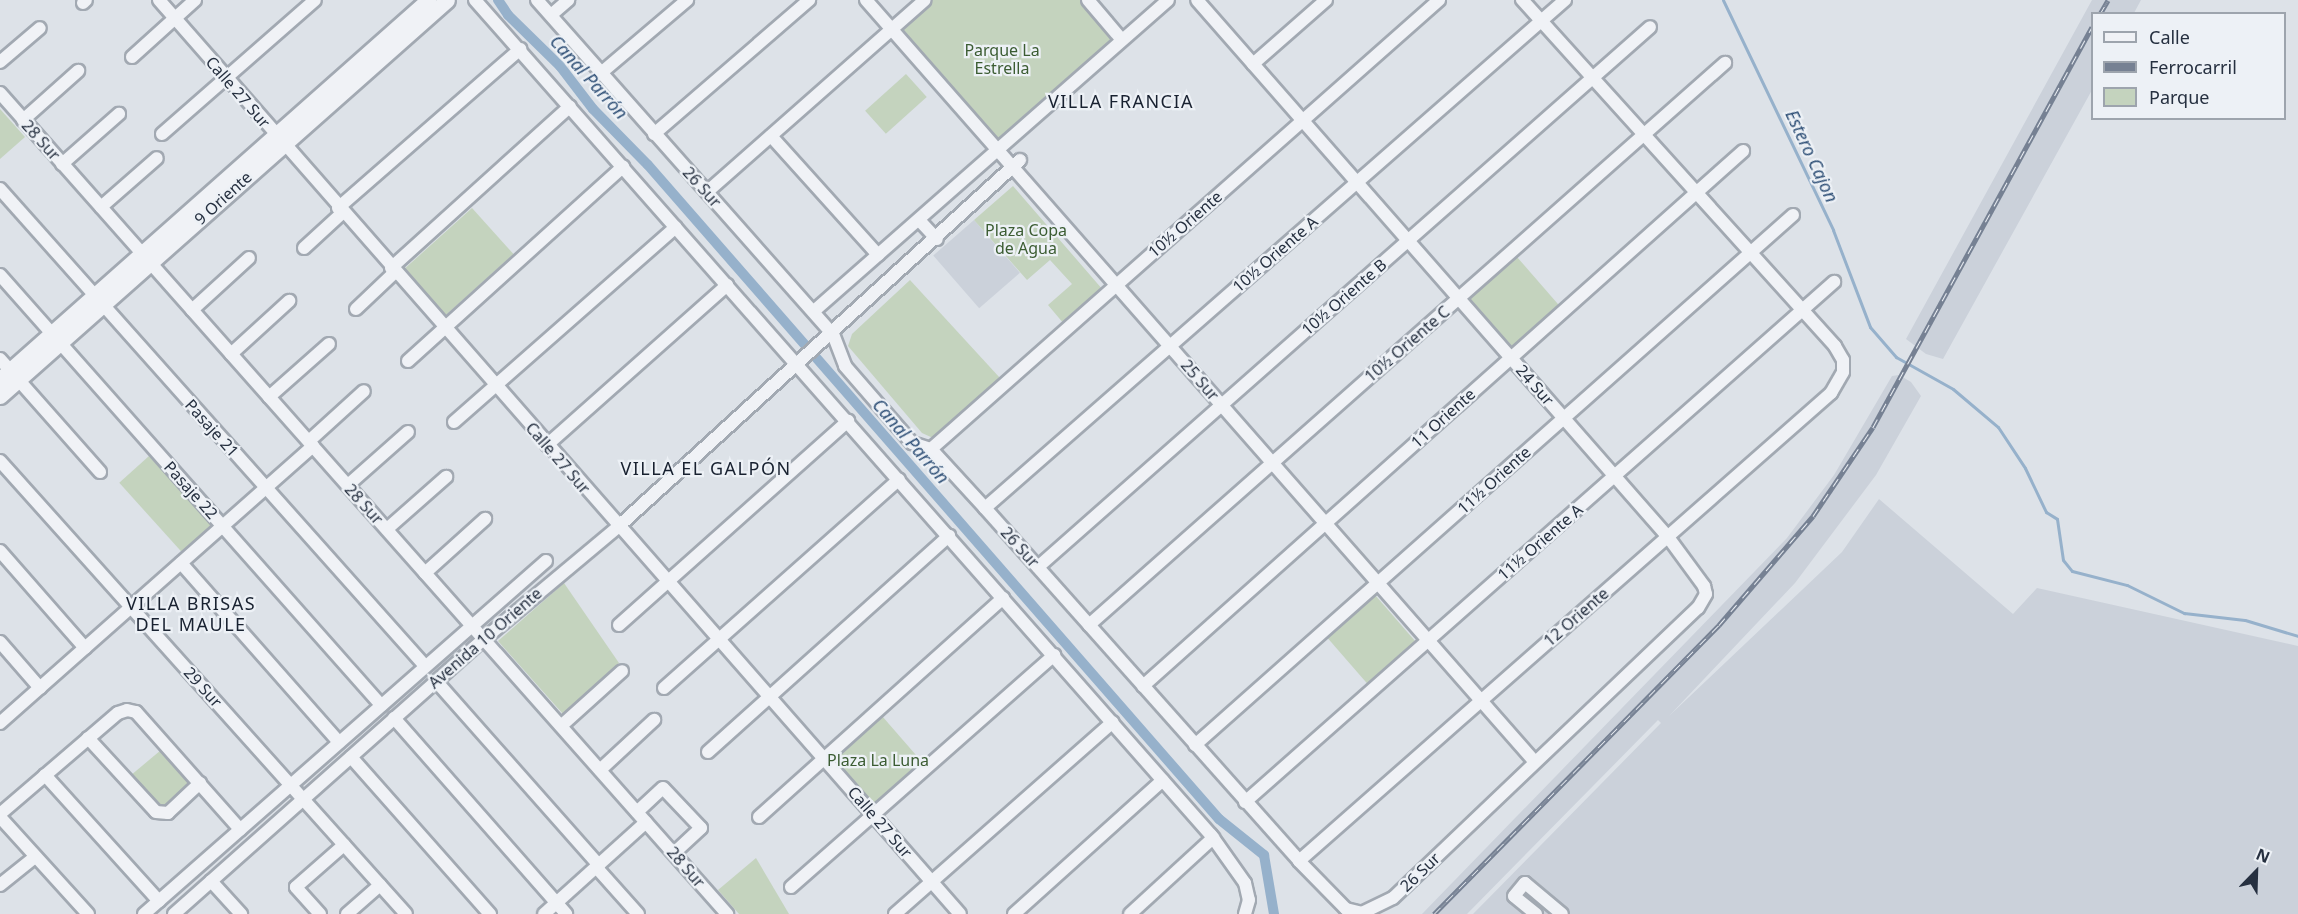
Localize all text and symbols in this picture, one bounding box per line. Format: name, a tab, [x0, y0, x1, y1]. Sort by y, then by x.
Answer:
legend	[2091, 12, 2286, 120]
text: Calle	[2149, 25, 2190, 49]
water label: Canal Parrón	[546, 30, 632, 124]
park label: Parque La Estrella	[964, 40, 1040, 78]
street label: Calle 27 Sur	[202, 52, 274, 132]
text: Ferrocarril	[2149, 55, 2237, 79]
text: Parque	[2149, 85, 2209, 109]
district label: VILLA FRANCIA	[1048, 90, 1194, 112]
water label: Estero Cajon	[1781, 106, 1843, 206]
street label: 28 Sur	[18, 116, 64, 164]
street label: 26 Sur	[679, 163, 725, 211]
street label: 9 Oriente	[190, 167, 256, 229]
street label: 10½ Oriente	[1144, 187, 1226, 261]
street label: 10½ Oriente A	[1229, 212, 1321, 296]
park label: Plaza Copa de Agua	[985, 220, 1067, 258]
street label: 10½ Oriente B	[1298, 255, 1390, 339]
street label: 10½ Oriente C	[1361, 302, 1453, 386]
street label: 25 Sur	[1177, 356, 1223, 404]
street label: 24 Sur	[1512, 361, 1558, 409]
street label: 11 Oriente	[1407, 384, 1479, 452]
water label: Canal Parrón	[868, 394, 954, 488]
street label: Pasaje 21	[181, 395, 243, 461]
street label: Calle 27 Sur	[522, 418, 594, 498]
street label: 11½ Oriente	[1453, 442, 1535, 518]
street label: Pasaje 22	[160, 457, 222, 523]
district label: VILLA EL GALPÓN	[620, 457, 792, 479]
street label: 28 Sur	[341, 480, 387, 528]
street label: 11½ Oriente A	[1494, 500, 1586, 584]
street label: 26 Sur	[997, 523, 1043, 571]
street label: Avenida 10 Oriente	[424, 584, 546, 692]
street label: 12 Oriente	[1540, 584, 1612, 650]
district label: VILLA BRISAS DEL MAULE	[126, 593, 256, 636]
street label: 29 Sur	[180, 663, 226, 711]
park label: Plaza La Luna	[827, 750, 929, 770]
street label: Calle 27 Sur	[844, 782, 916, 862]
north arrow	[2226, 842, 2286, 902]
street label: 28 Sur	[663, 843, 709, 891]
text: N	[2253, 843, 2273, 868]
street label: 26 Sur	[1396, 849, 1444, 895]

